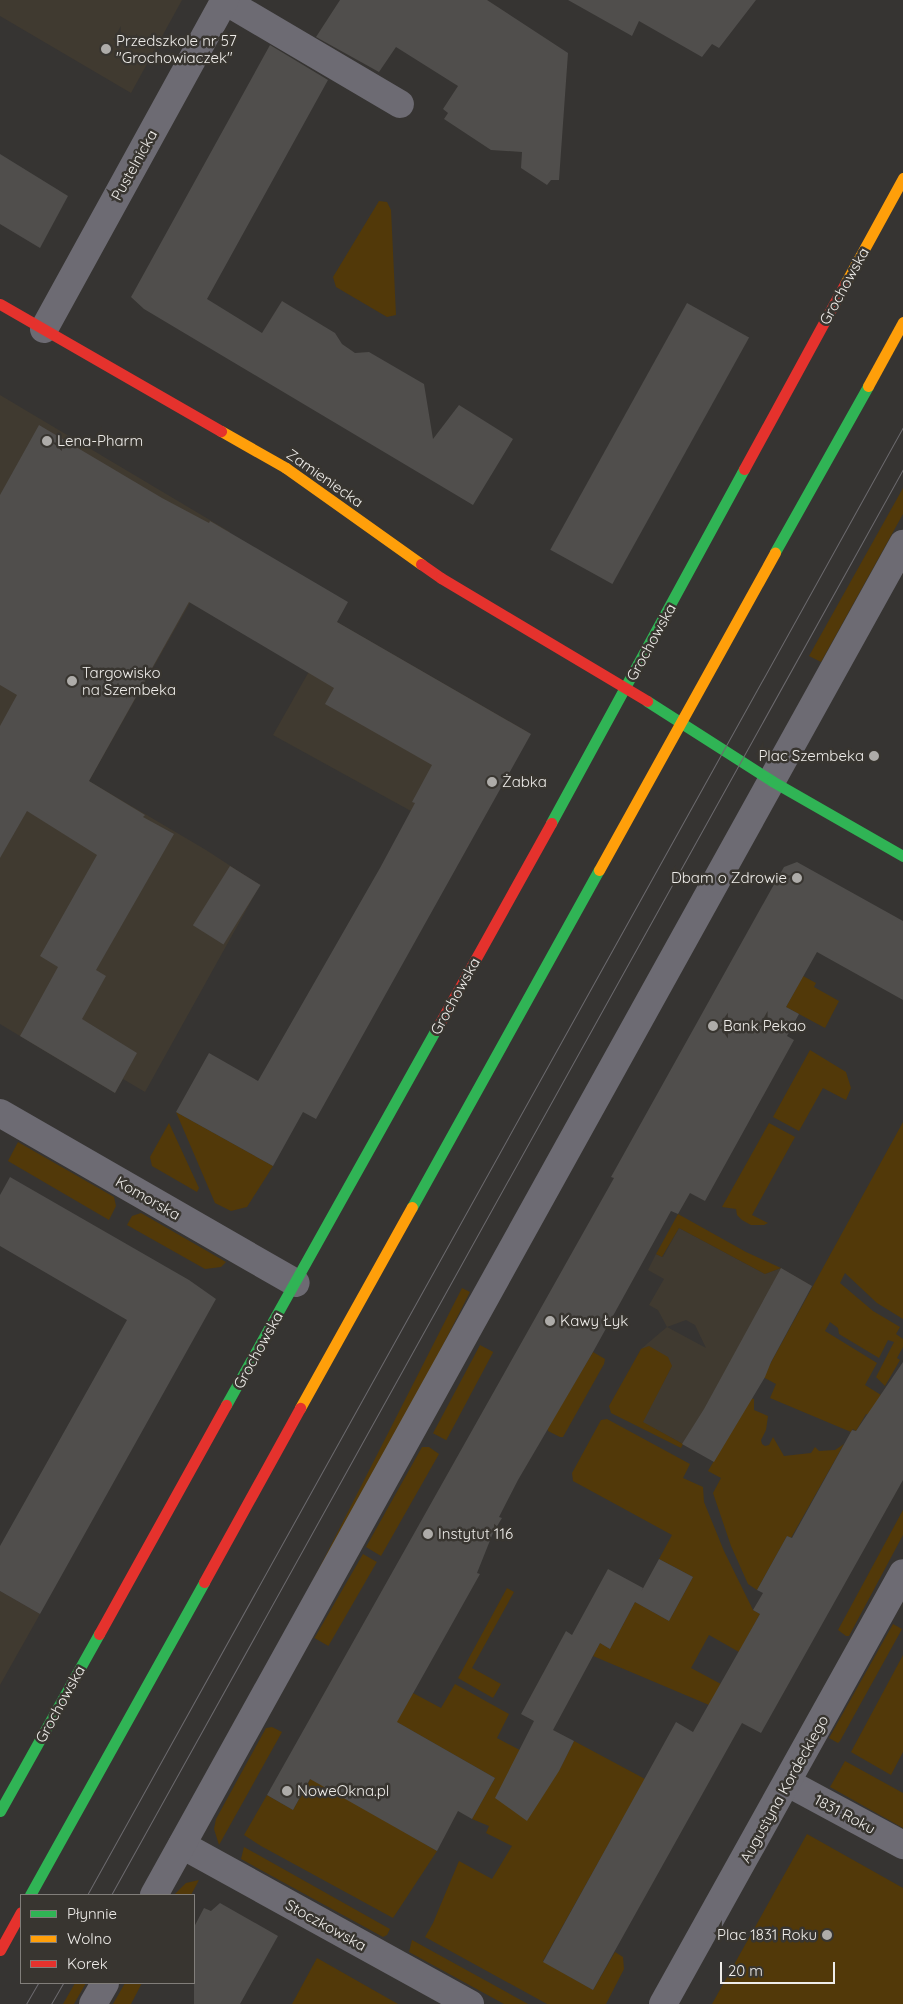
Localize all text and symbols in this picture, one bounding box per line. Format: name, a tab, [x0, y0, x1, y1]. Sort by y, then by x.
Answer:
place label: Przedszkole nr 57 "Grochowiaczek"	[116, 31, 237, 66]
marker: Przedszkole nr 57 "Grochowiaczek"	[100, 43, 112, 55]
street label: Pustelnicka	[107, 126, 161, 204]
street label: Grochowska	[815, 244, 873, 328]
place label: Lena-Pharm	[57, 432, 143, 450]
marker: Lena-Pharm	[41, 435, 53, 447]
street label: Zamieniecka	[283, 445, 367, 511]
street label: Grochowska	[622, 600, 680, 684]
place label: Targowisko na Szembeka	[82, 663, 176, 698]
marker: Targowisko na Szembeka	[66, 675, 78, 687]
place label: Plac Szembeka	[758, 747, 864, 765]
marker: Plac Szembeka	[868, 750, 880, 762]
place label: Żabka	[502, 773, 547, 791]
marker: Żabka	[486, 776, 498, 788]
place label: Dbam o Zdrowie	[671, 869, 787, 887]
marker: Dbam o Zdrowie	[791, 872, 803, 884]
street label: Grochowska	[426, 954, 484, 1038]
place label: Bank Pekao	[723, 1017, 806, 1035]
marker: Bank Pekao	[707, 1020, 719, 1032]
street label: Komorska	[113, 1172, 183, 1224]
street label: Grochowska	[229, 1308, 287, 1392]
place label: Kawy Łyk	[560, 1312, 628, 1330]
marker: Kawy Łyk	[544, 1315, 556, 1327]
place label: Instytut 116	[438, 1525, 513, 1543]
marker: Instytut 116	[422, 1528, 434, 1540]
street label: Grochowska	[31, 1662, 89, 1746]
street label: Augustyna Kordeckiego	[736, 1712, 832, 1866]
place label: NoweOkna.pl	[297, 1782, 389, 1800]
marker: NoweOkna.pl	[281, 1785, 293, 1797]
street label: 1831 Roku	[811, 1790, 879, 1838]
legend	[20, 1894, 195, 1984]
street label: Stoczkowska	[282, 1895, 370, 1955]
text: Płynnie	[67, 1904, 117, 1923]
place label: Plac 1831 Roku	[717, 1926, 817, 1944]
text: Wolno	[67, 1929, 112, 1948]
marker: Plac 1831 Roku	[821, 1929, 833, 1941]
scale bar	[723, 1952, 838, 1984]
text: Korek	[67, 1954, 108, 1973]
text: 20 m	[728, 1961, 763, 1980]

